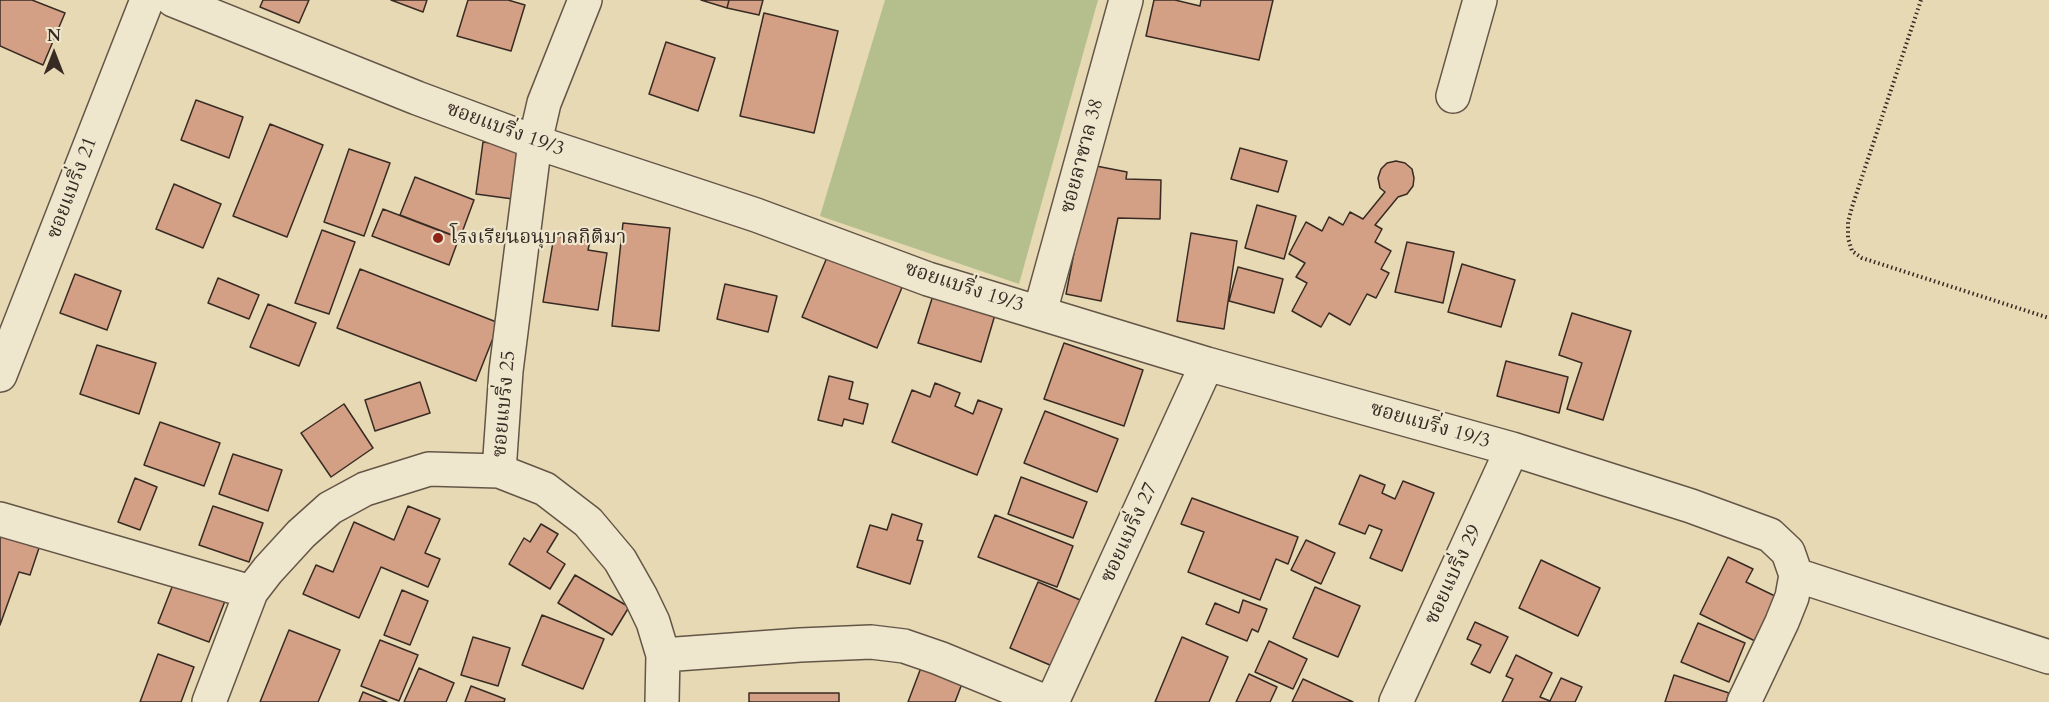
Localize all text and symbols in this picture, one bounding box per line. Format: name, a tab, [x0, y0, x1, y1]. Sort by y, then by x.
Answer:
north arrow	[24, 24, 84, 84]
text: N	[47, 25, 61, 47]
street label: ซอยลาซาล 38	[1056, 96, 1110, 216]
street label: ซอยแบริ่ง 19/3	[443, 98, 567, 162]
street label: ซอยแบริ่ง 21	[43, 134, 103, 242]
place label: โรงเรียนอนุบาลกิติมา	[450, 226, 626, 250]
marker: โรงเรียนอนุบาลกิติมา	[431, 231, 445, 245]
street label: ซอยแบริ่ง 19/3	[901, 257, 1027, 319]
street label: ซอยแบริ่ง 25	[488, 350, 522, 458]
street label: ซอยแบริ่ง 19/3	[1367, 397, 1493, 455]
street label: ซอยแบริ่ง 27	[1097, 479, 1163, 587]
street label: ซอยแบริ่ง 29	[1421, 521, 1487, 629]

